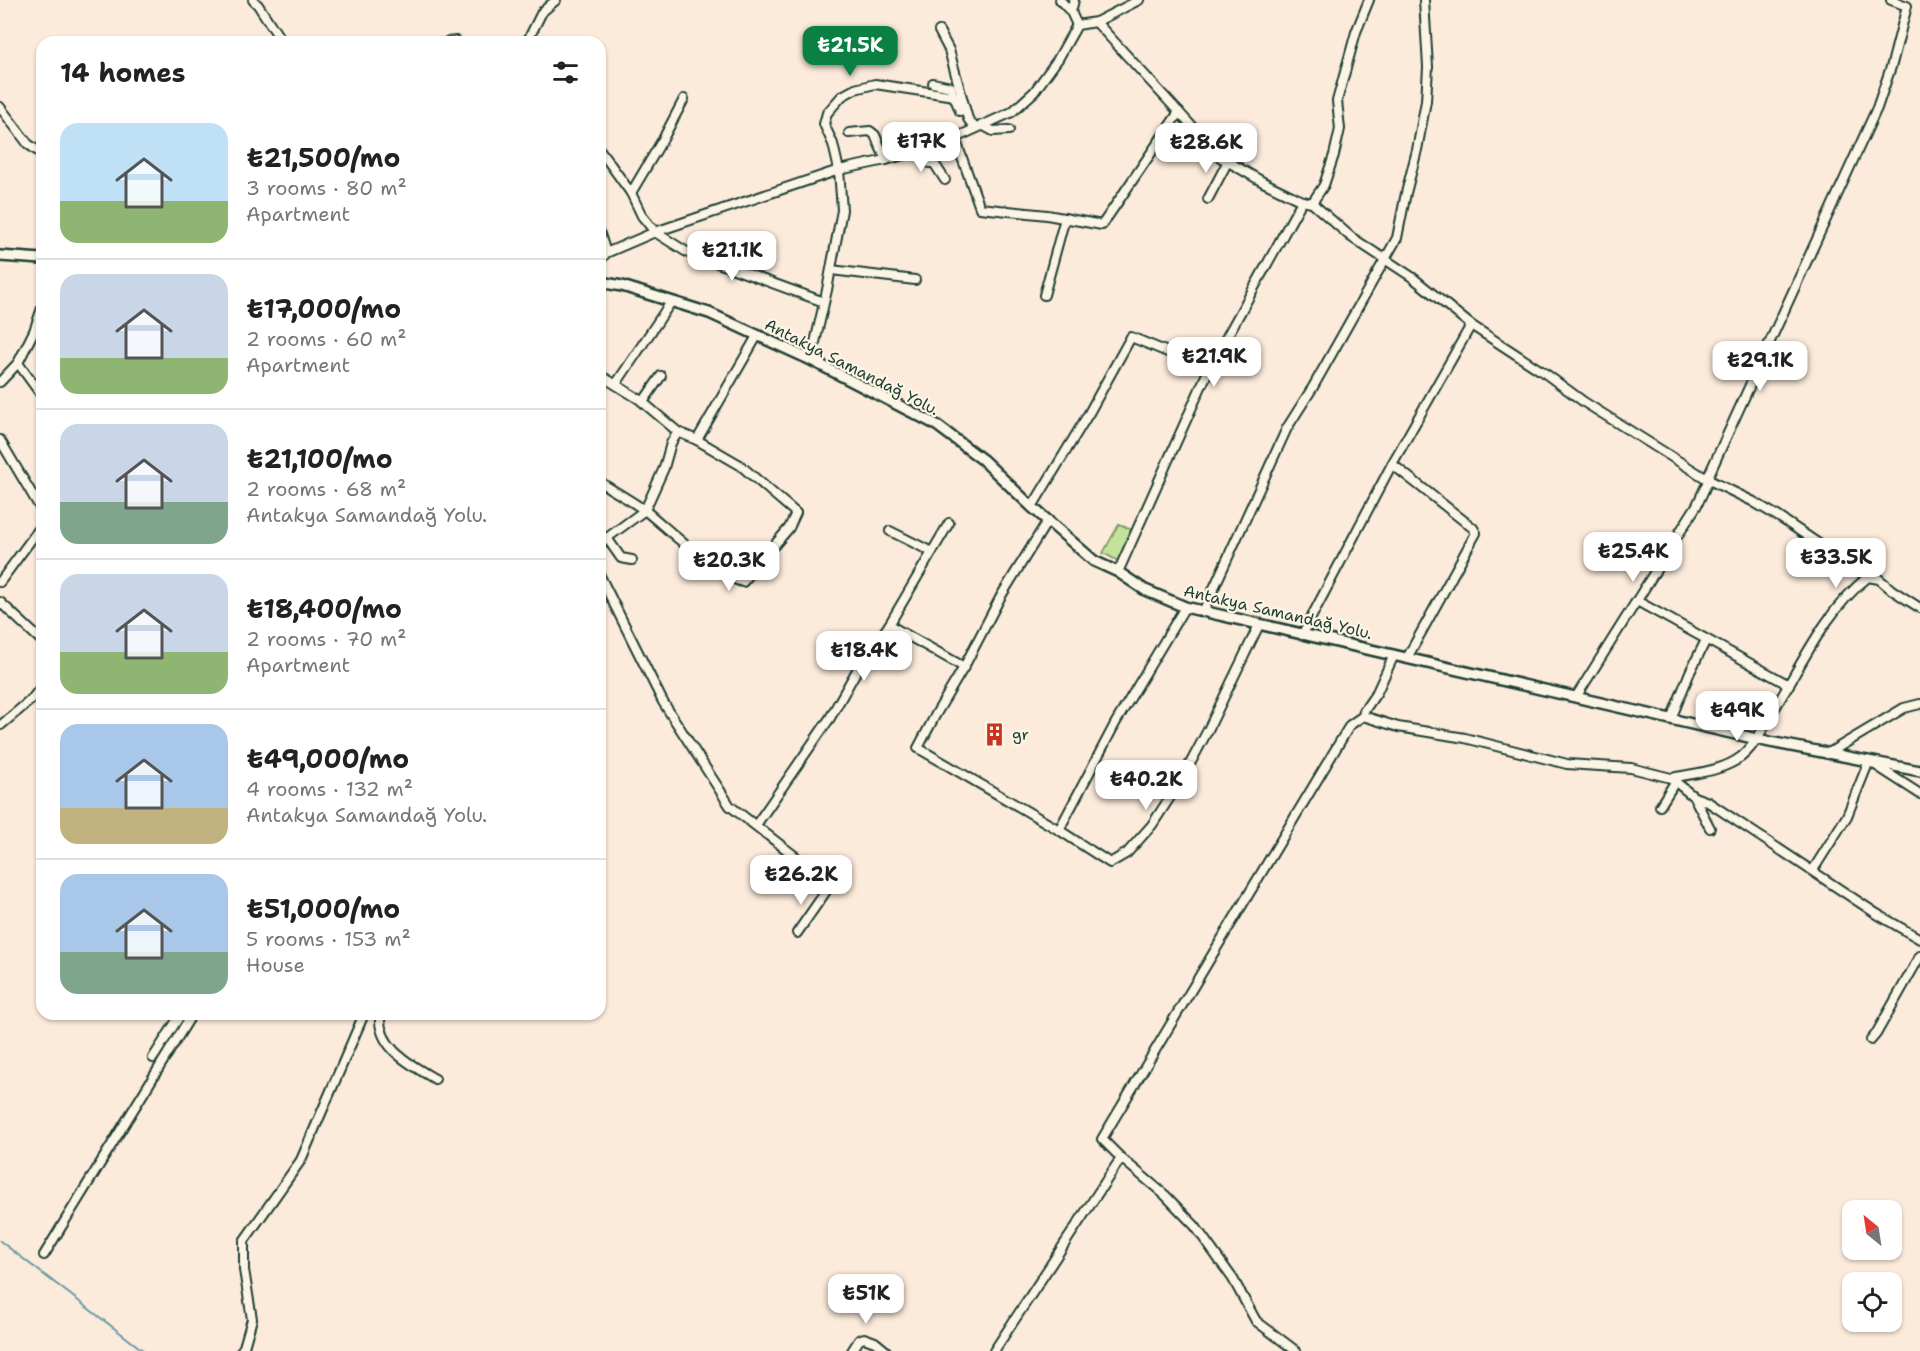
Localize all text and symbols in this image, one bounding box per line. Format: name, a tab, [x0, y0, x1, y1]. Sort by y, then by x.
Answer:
pin: ₺21.5K	[801, 26, 899, 77]
text: ₺21.5K	[817, 32, 883, 58]
text: 14 homes	[60, 55, 186, 90]
icon: filters	[549, 56, 582, 89]
pin: ₺17K	[885, 122, 957, 173]
pin: ₺28.6K	[1157, 123, 1255, 174]
text: ₺17K	[896, 128, 946, 154]
text: ₺28.6K	[1169, 129, 1243, 155]
text: ₺21,500/mo	[246, 140, 400, 175]
icon: home	[108, 147, 180, 219]
text: 3 rooms · 80 m²	[246, 175, 407, 201]
text: Apartment	[246, 201, 350, 227]
pin: ₺21.1K	[683, 231, 781, 282]
text: ₺21.1K	[701, 237, 763, 263]
text: ₺17,000/mo	[246, 291, 401, 326]
icon: home	[108, 298, 180, 370]
street label: Antakya Samandağ Yolu.	[761, 314, 943, 420]
text: 2 rooms · 60 m²	[246, 326, 406, 352]
pin: ₺21.9K	[1165, 337, 1263, 388]
pin: ₺29.1K	[1711, 341, 1809, 392]
text: ₺21.9K	[1181, 343, 1247, 369]
text: ₺29.1K	[1727, 347, 1794, 373]
text: Apartment	[246, 352, 350, 378]
text: ₺21,100/mo	[246, 441, 393, 476]
icon: home	[108, 448, 180, 520]
text: 2 rooms · 68 m²	[246, 476, 406, 502]
text: Antakya Samandağ Yolu.	[246, 502, 487, 528]
pin: ₺25.4K	[1584, 532, 1682, 583]
text: ₺25.4K	[1597, 538, 1669, 564]
pin: ₺33.5K	[1787, 538, 1885, 589]
pin: ₺20.3K	[680, 541, 778, 592]
text: ₺33.5K	[1800, 544, 1872, 570]
text: ₺20.3K	[693, 547, 765, 573]
street label: Antakya Samandağ Yolu.	[1182, 580, 1374, 644]
text: ₺18,400/mo	[246, 591, 402, 626]
icon: home	[108, 598, 180, 670]
text: 2 rooms · 70 m²	[246, 626, 407, 652]
pin: ₺18.4K	[815, 631, 913, 682]
text: ₺18.4K	[830, 637, 898, 663]
text: Apartment	[246, 652, 350, 678]
pin: ₺49K	[1701, 691, 1773, 742]
text: ₺49K	[1710, 697, 1764, 723]
building icon: gr	[981, 721, 1007, 747]
place label: gr	[1012, 724, 1029, 745]
text: ₺49,000/mo	[246, 741, 409, 776]
icon: home	[108, 748, 180, 820]
pin: ₺40.2K	[1097, 760, 1195, 811]
text: ₺40.2K	[1109, 766, 1183, 792]
text: 4 rooms · 132 m²	[246, 776, 413, 802]
text: Antakya Samandağ Yolu.	[246, 802, 487, 828]
pin: ₺26.2K	[752, 855, 850, 906]
text: ₺26.2K	[764, 861, 838, 887]
text: ₺51,000/mo	[246, 891, 400, 926]
icon: home	[108, 898, 180, 970]
text: 5 rooms · 153 m²	[246, 926, 411, 952]
text: House	[246, 952, 305, 978]
north arrow	[1842, 1200, 1902, 1260]
map controls	[1842, 1200, 1902, 1332]
button: locate	[1842, 1272, 1902, 1332]
pin: ₺51K	[830, 1274, 902, 1325]
text: ₺51K	[842, 1280, 890, 1306]

